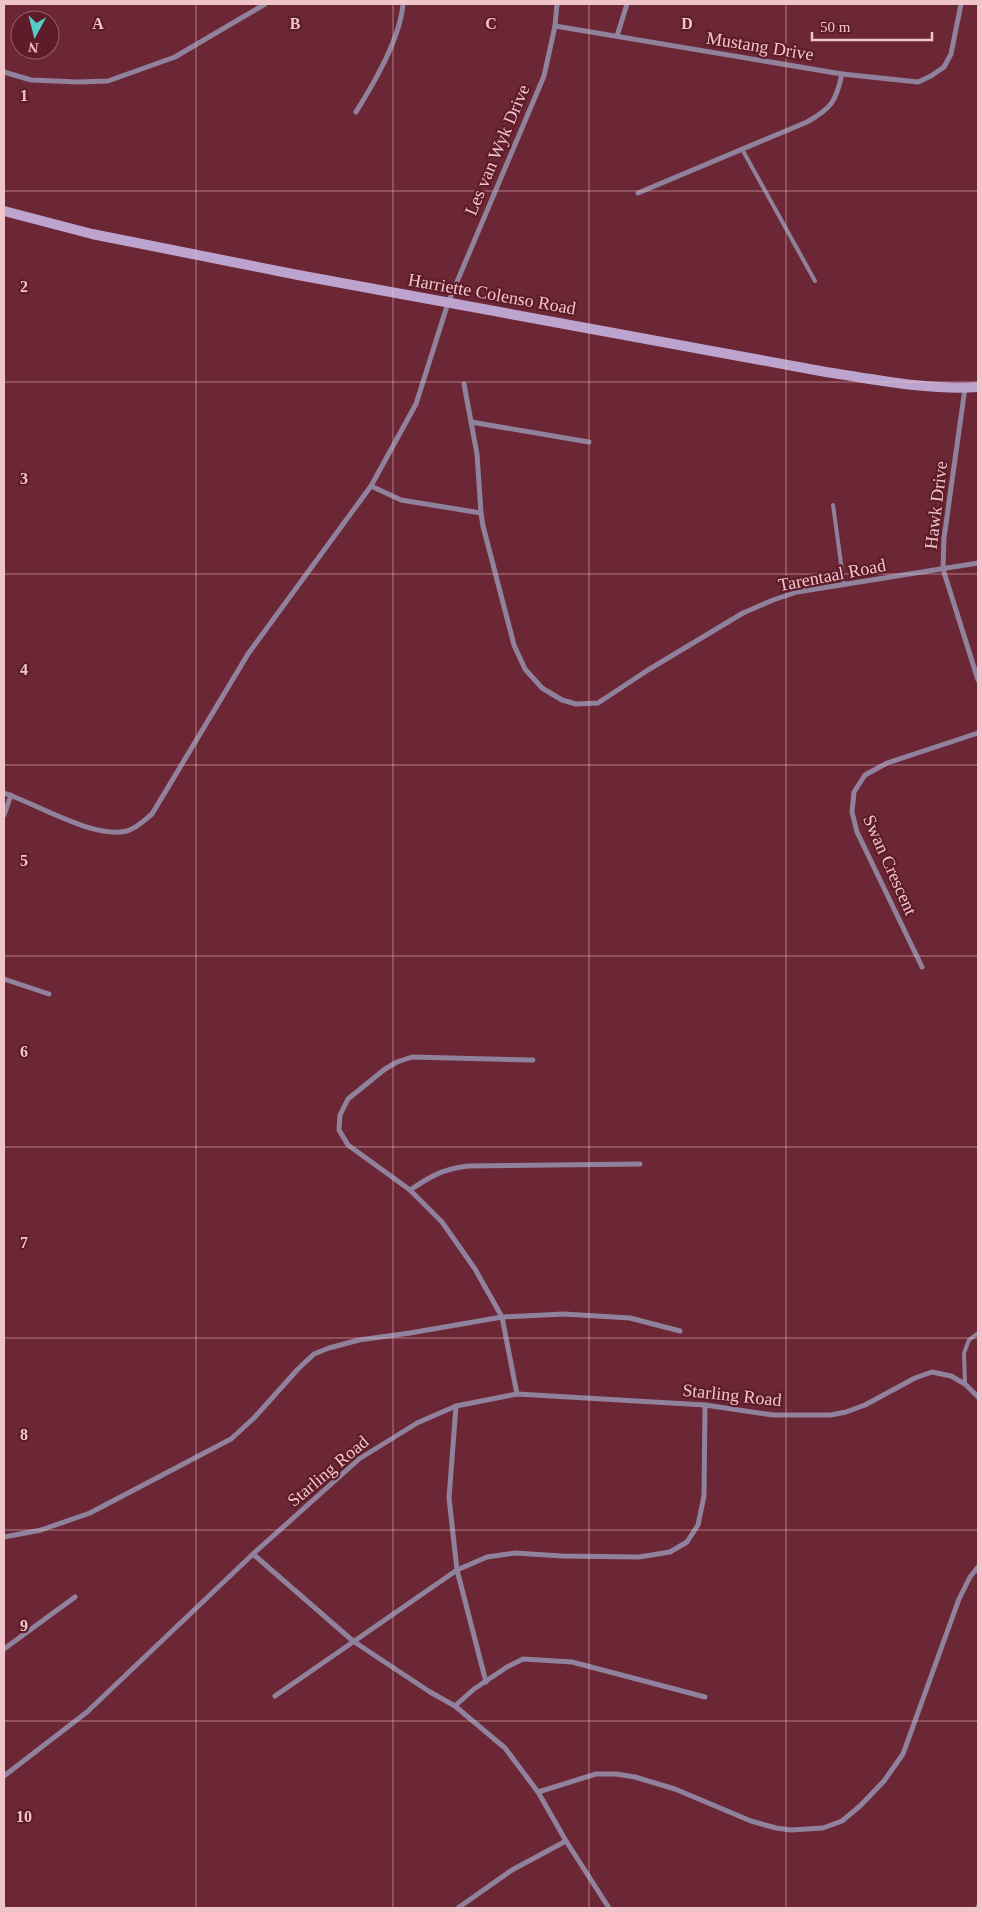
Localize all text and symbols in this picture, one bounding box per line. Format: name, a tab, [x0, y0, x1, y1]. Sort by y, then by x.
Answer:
north arrow	[10, 10, 60, 60]
scale bar	[812, 10, 932, 42]
text: A	[92, 15, 104, 32]
text: B	[290, 15, 301, 32]
text: C	[485, 15, 497, 32]
text: D	[681, 15, 693, 32]
text: 50 m	[820, 19, 851, 35]
street label: Mustang Drive	[705, 28, 815, 64]
text: N	[28, 39, 39, 55]
street label: Les van Wyk Drive	[460, 82, 534, 218]
text: 1	[20, 87, 28, 104]
street label: Harriette Colenso Road	[407, 269, 577, 319]
text: 2	[20, 278, 28, 295]
street label: Hawk Drive	[921, 460, 951, 550]
text: 3	[20, 470, 28, 487]
street label: Tarentaal Road	[777, 555, 887, 595]
text: 4	[20, 661, 28, 678]
street label: Swan Crescent	[859, 812, 921, 918]
text: 5	[20, 852, 28, 869]
text: 6	[20, 1043, 28, 1060]
text: 7	[20, 1234, 28, 1251]
street label: Starling Road	[681, 1380, 783, 1410]
text: 8	[20, 1426, 28, 1443]
street label: Starling Road	[283, 1431, 373, 1511]
text: 9	[20, 1617, 28, 1634]
text: 10	[16, 1808, 32, 1825]

